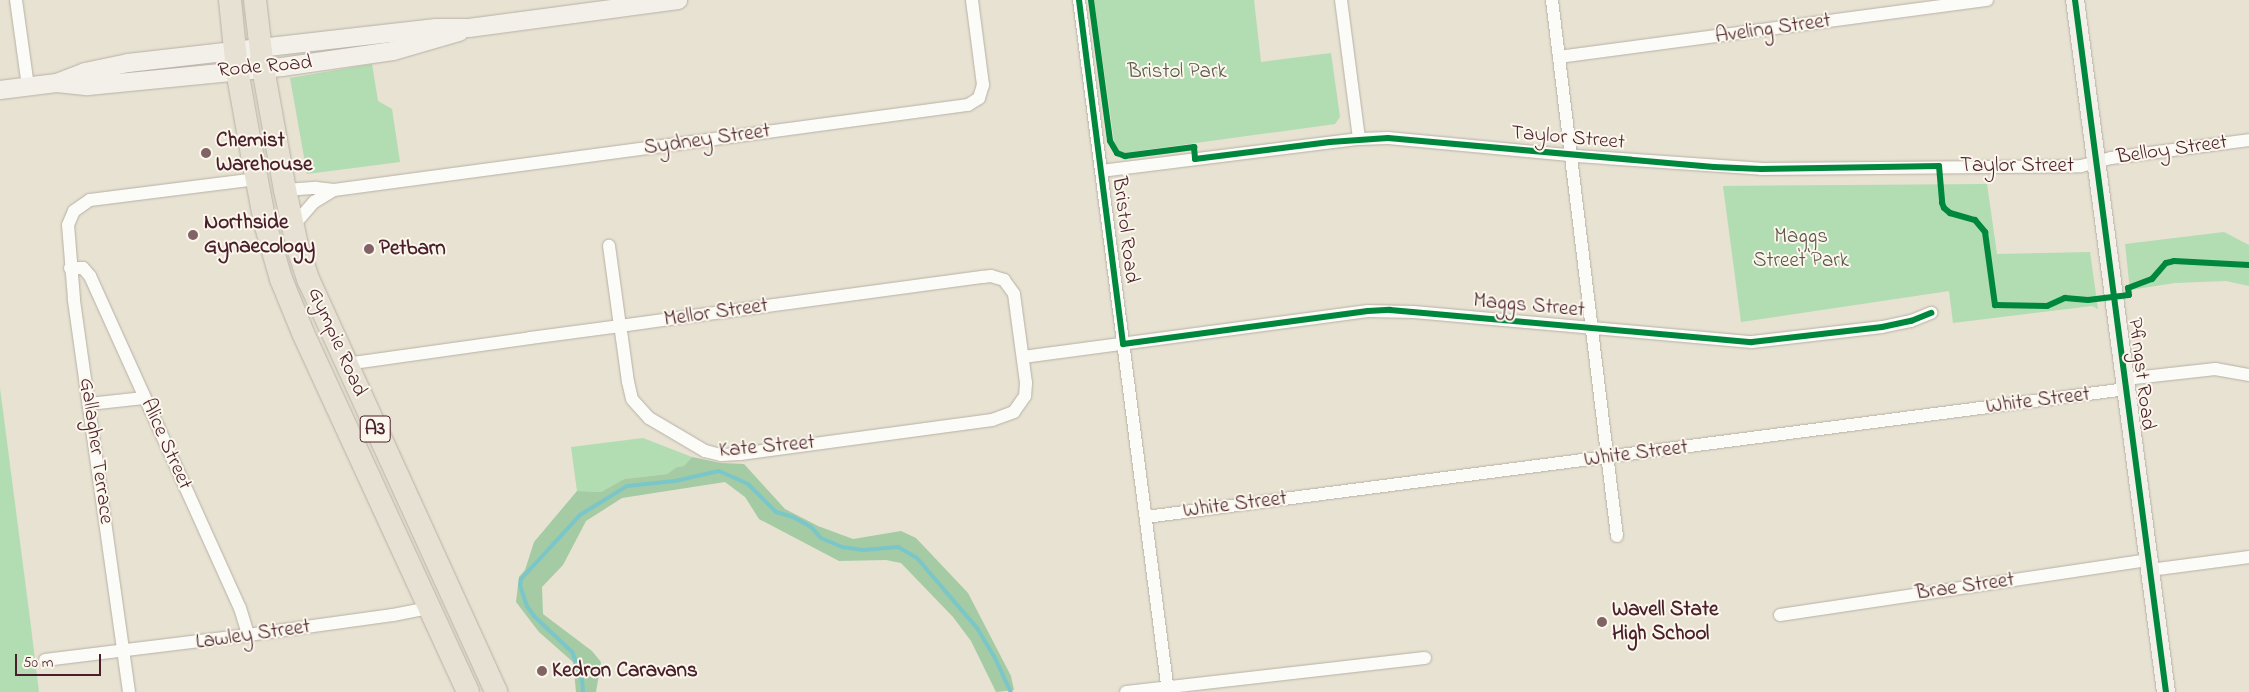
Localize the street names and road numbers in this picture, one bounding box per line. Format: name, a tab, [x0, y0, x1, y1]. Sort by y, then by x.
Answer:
street label: Aveling Street	[1714, 8, 1832, 50]
street label: Rode Road	[217, 50, 313, 84]
street label: Sydney Street	[642, 119, 772, 161]
street label: Taylor Street	[1510, 120, 1626, 156]
street label: Belloy Street	[2115, 130, 2229, 170]
street label: Taylor Street	[1960, 153, 2074, 179]
street label: Bristol Road	[1106, 175, 1144, 285]
street label: Gympie Road	[302, 284, 372, 400]
street label: Maggs Street	[1472, 289, 1586, 323]
street label: Mellor Street	[662, 293, 770, 333]
street label: Pfingst Road	[2122, 316, 2160, 432]
street label: Gallagher Terrace	[73, 376, 119, 526]
street label: White Street	[1985, 382, 2091, 420]
street label: Alice Street	[135, 395, 197, 493]
road number: A3	[359, 412, 391, 446]
street label: Kate Street	[718, 430, 816, 464]
street label: White Street	[1583, 435, 1689, 473]
street label: White Street	[1182, 486, 1288, 524]
street label: Brae Street	[1914, 568, 2016, 606]
street label: Lawley Street	[194, 615, 312, 655]

